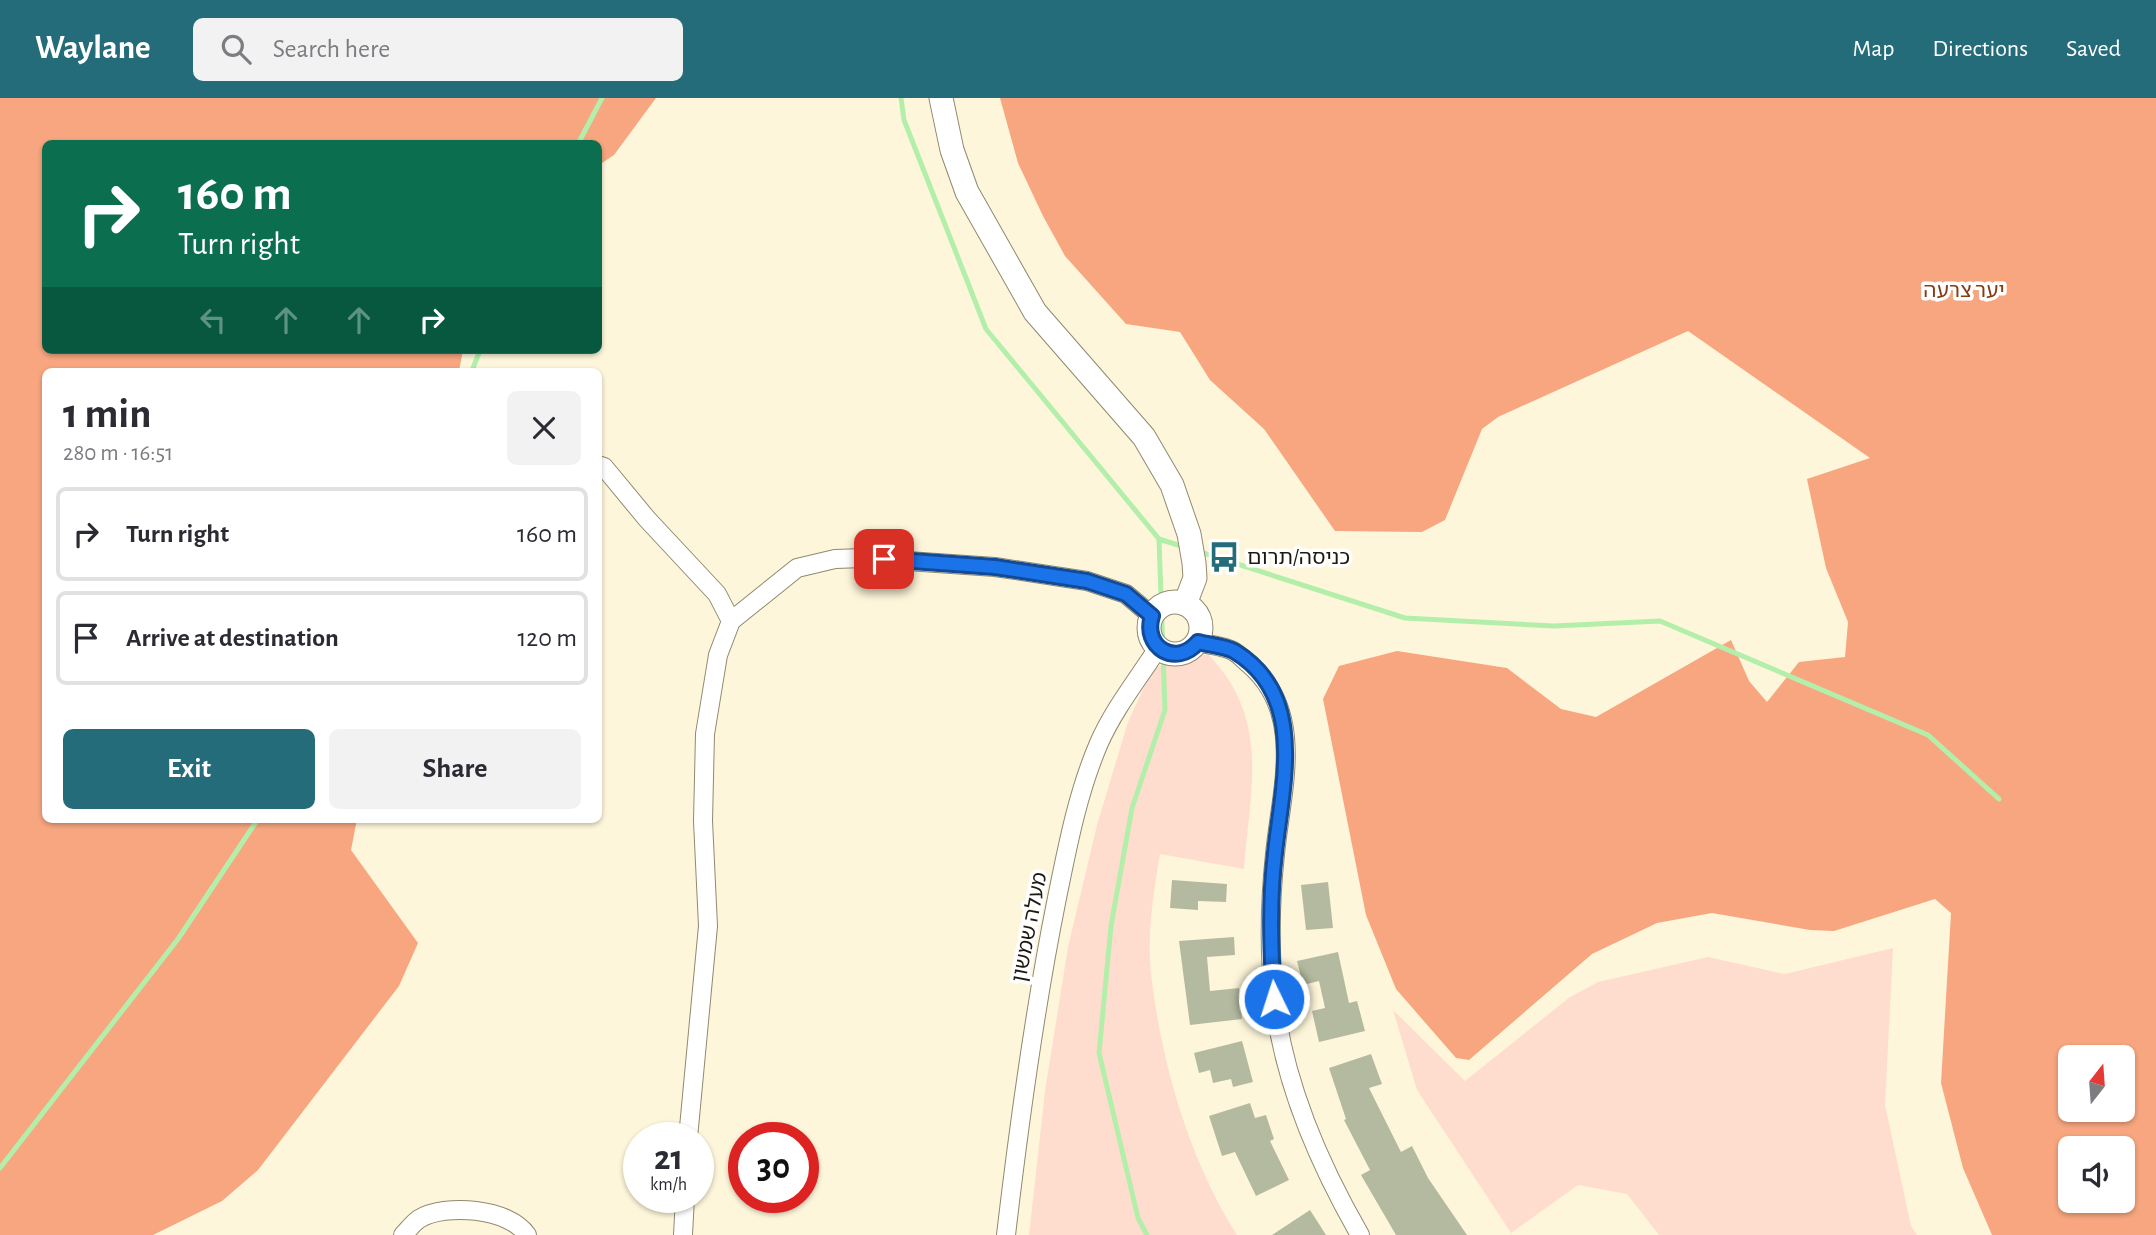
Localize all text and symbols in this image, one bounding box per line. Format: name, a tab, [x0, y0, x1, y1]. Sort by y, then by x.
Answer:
search box	[193, 18, 683, 81]
icon: search	[217, 30, 255, 68]
text: Waylane	[35, 32, 151, 65]
text: Search here	[273, 36, 390, 62]
text: Map	[1852, 37, 1894, 61]
text: Directions	[1932, 37, 2028, 61]
text: Saved	[2066, 37, 2121, 61]
icon: right	[63, 168, 154, 259]
text: 160 m	[178, 170, 292, 219]
text: Turn right	[178, 228, 300, 260]
park label: יער צרעה	[1923, 280, 2005, 301]
icon: left	[194, 301, 232, 339]
icon: ahead	[267, 301, 305, 339]
icon: ahead	[340, 301, 378, 339]
icon: right	[413, 301, 451, 339]
button: close	[507, 391, 581, 465]
text: 1 min	[63, 393, 152, 435]
text: 280 m · 16:51	[63, 442, 173, 465]
icon: right	[67, 515, 105, 553]
text: Turn right	[126, 521, 229, 547]
text: 160 m	[517, 521, 577, 547]
pin	[854, 529, 914, 589]
icon: arrive	[865, 540, 903, 578]
bus stop icon: כניסה/תרום	[1207, 540, 1241, 574]
place label: כניסה/תרום	[1247, 547, 1350, 568]
icon: arrive	[67, 619, 105, 657]
text: Arrive at destination	[126, 625, 339, 651]
text: 120 m	[517, 625, 577, 651]
button: Exit	[63, 729, 315, 809]
button: Share	[329, 729, 581, 809]
street label: מעלה שמשון	[1009, 870, 1050, 984]
position arrow	[1237, 962, 1311, 1036]
north arrow	[2058, 1045, 2135, 1122]
map controls	[2058, 1045, 2135, 1213]
speed limit sign: 30	[728, 1122, 819, 1213]
button: sound	[2058, 1136, 2135, 1213]
text: 21	[654, 1141, 683, 1176]
text: km/h	[650, 1176, 687, 1194]

